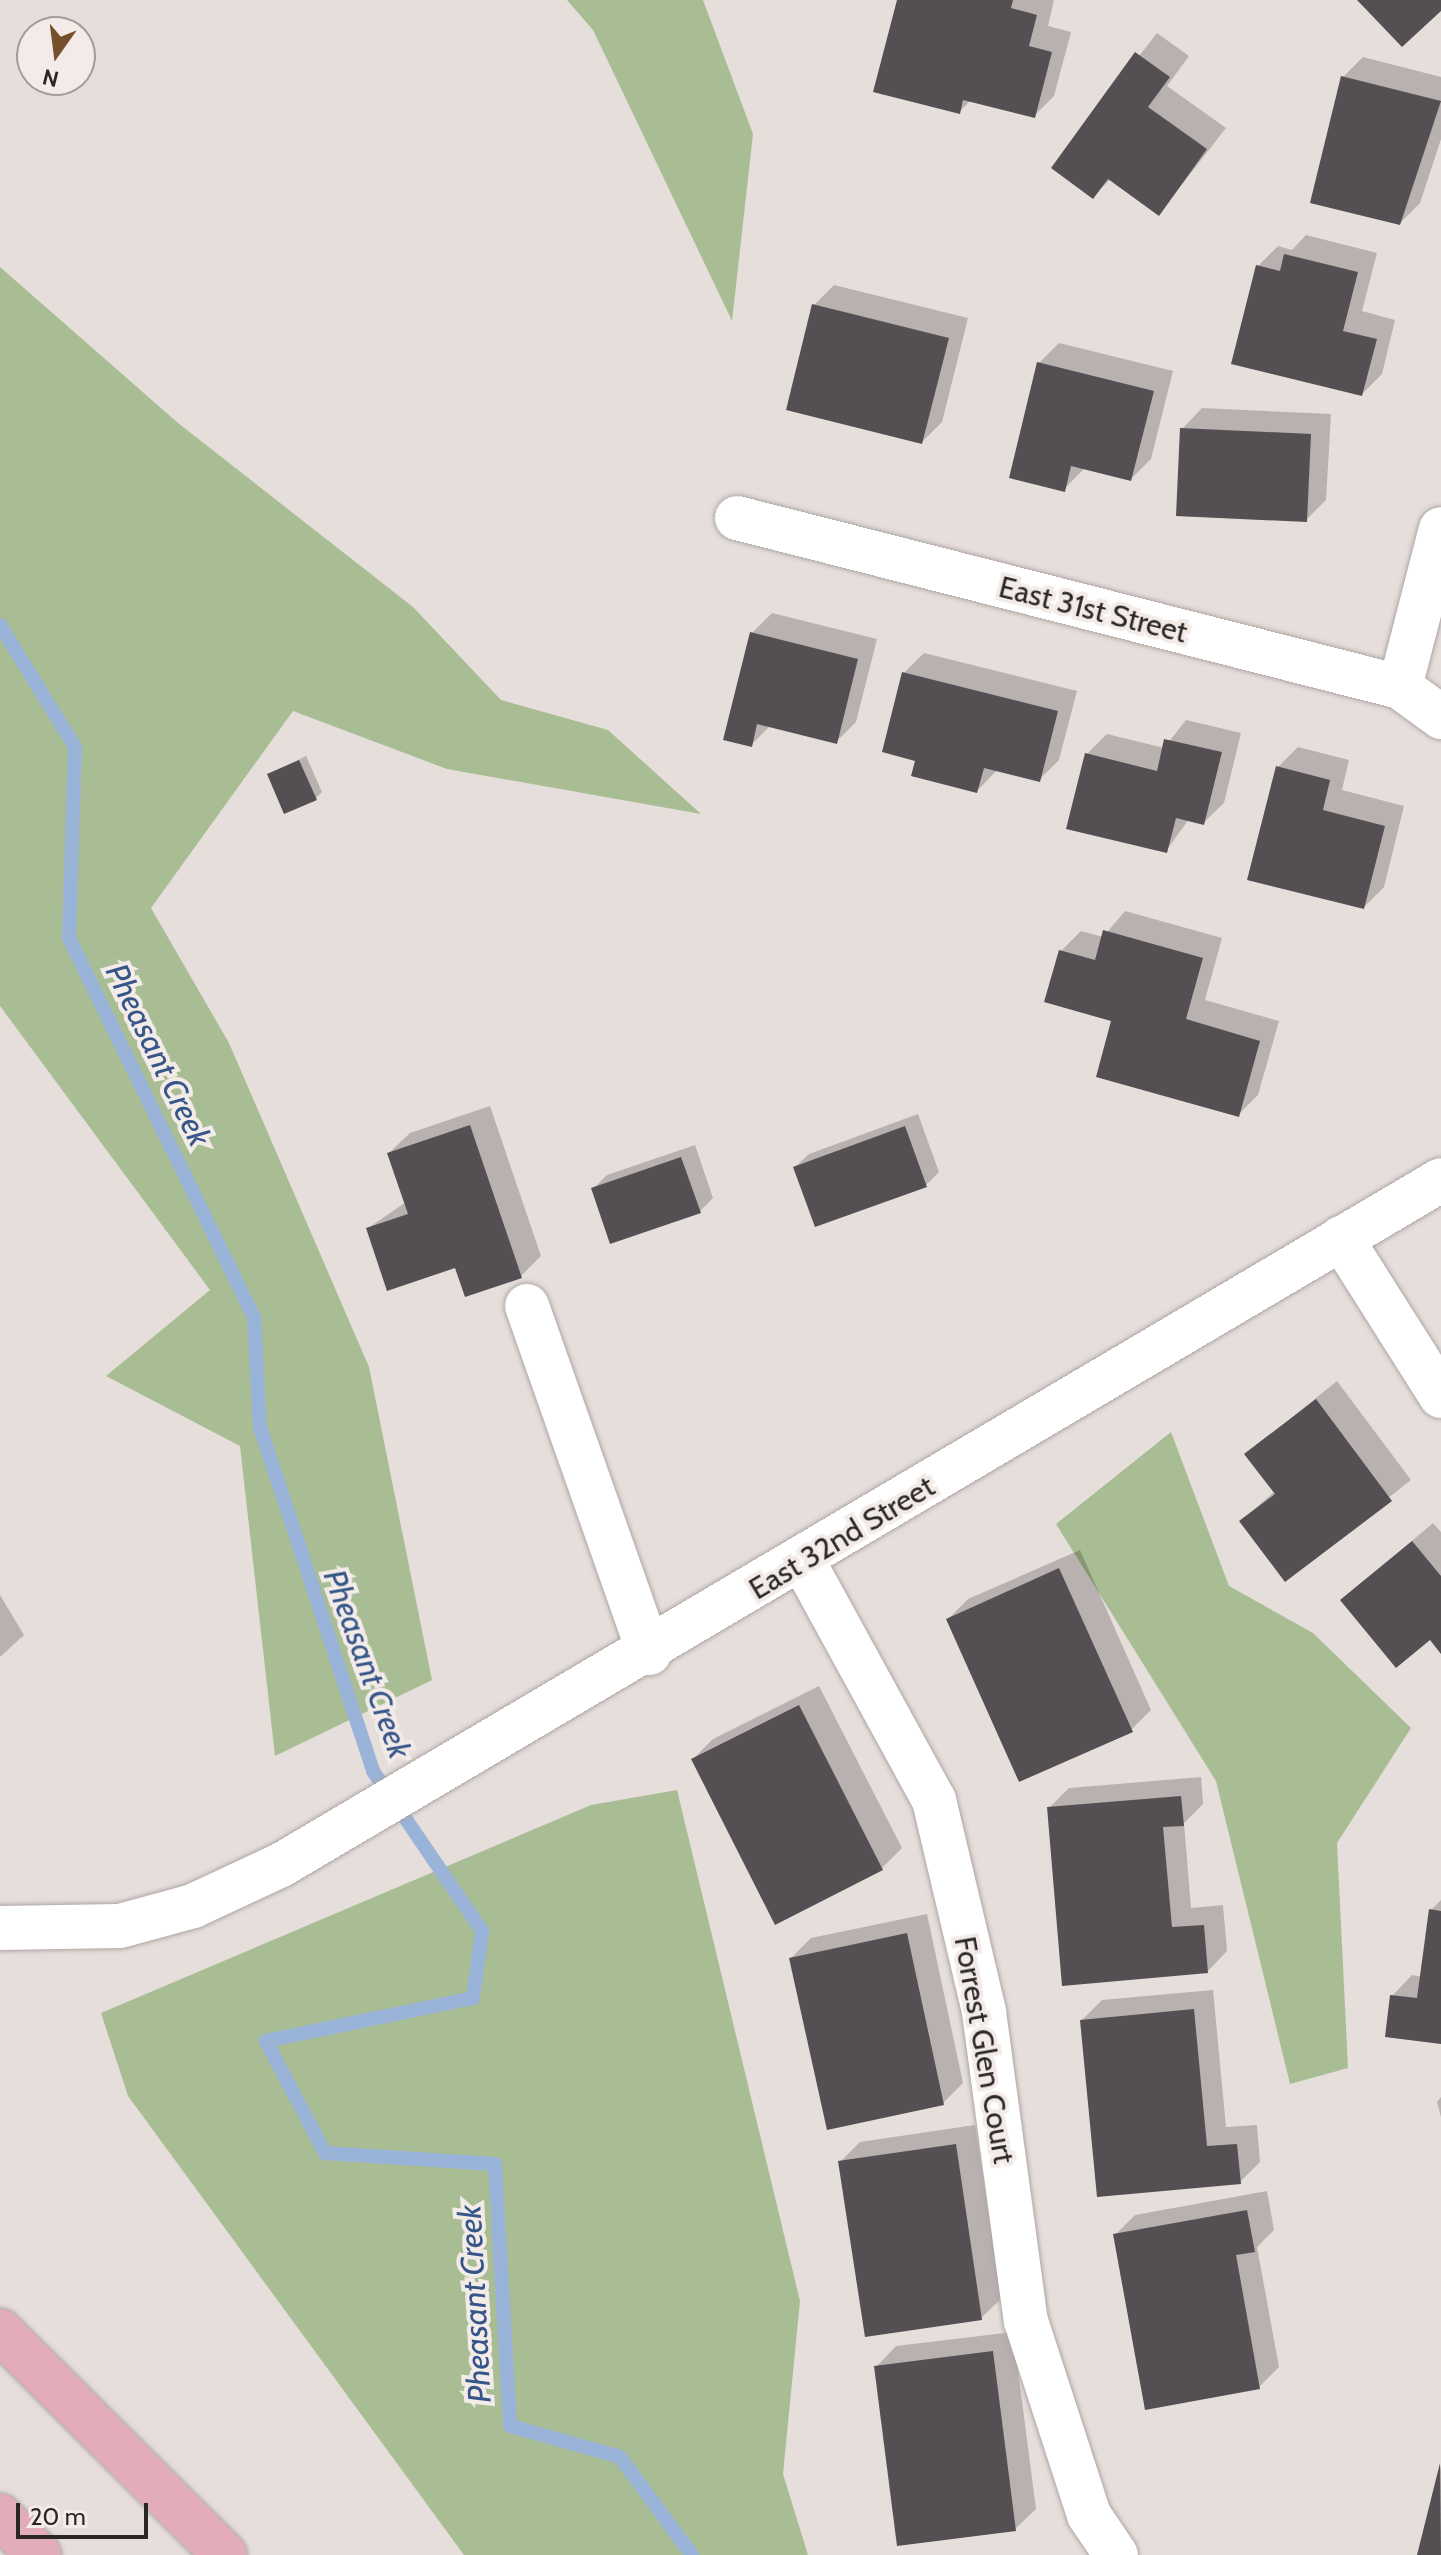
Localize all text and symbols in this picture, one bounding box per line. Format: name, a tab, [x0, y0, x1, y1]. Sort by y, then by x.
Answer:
north arrow	[16, 16, 96, 96]
text: N	[40, 63, 61, 93]
street label: East 31st Street	[995, 569, 1191, 651]
water label: Pheasant Creek	[97, 958, 219, 1152]
street label: East 32nd Street	[743, 1469, 941, 1607]
water label: Pheasant Creek	[315, 1564, 419, 1764]
street label: Forrest Glen Court	[946, 1934, 1022, 2166]
water label: Pheasant Creek	[451, 2204, 499, 2404]
scale bar	[20, 2487, 152, 2537]
text: 20 m	[30, 2502, 86, 2531]

